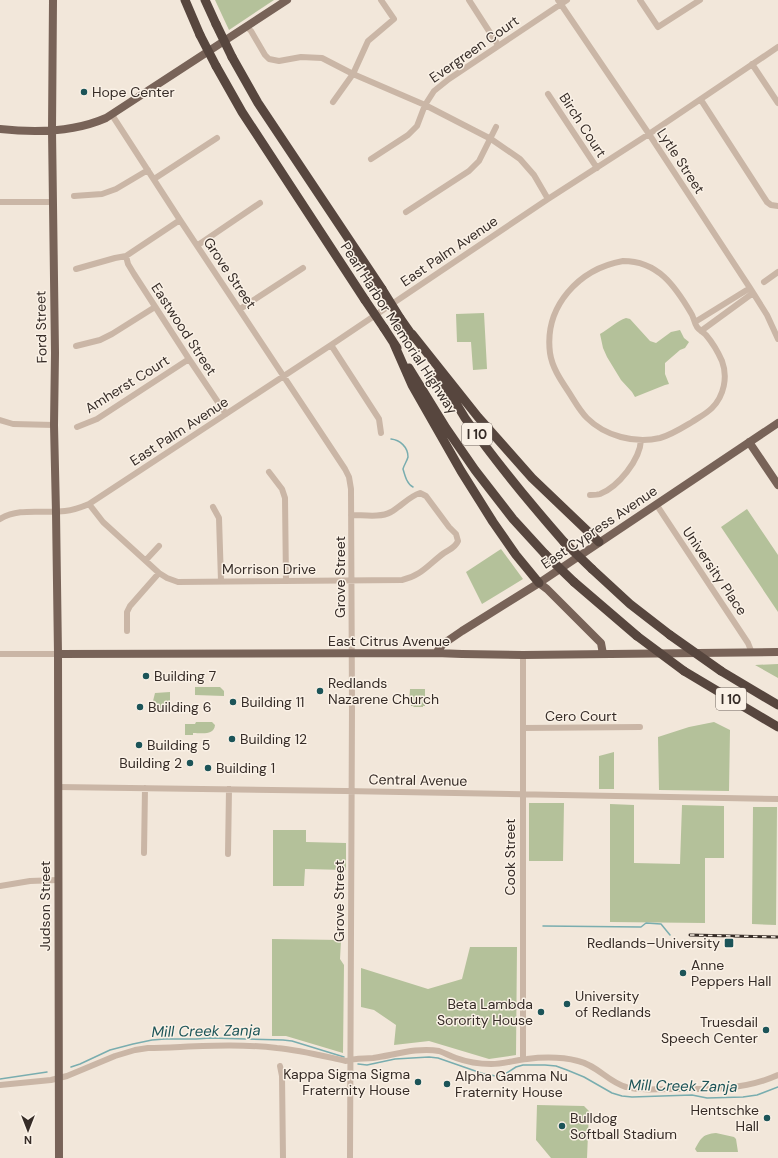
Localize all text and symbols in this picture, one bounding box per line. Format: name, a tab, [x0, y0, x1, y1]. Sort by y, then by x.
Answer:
street label: Evergreen Court	[426, 11, 522, 87]
place label: Hope Center	[92, 83, 175, 101]
marker: Hope Center	[79, 87, 89, 97]
street label: Birch Court	[555, 89, 611, 161]
street label: Lytle Street	[653, 125, 709, 197]
street label: East Palm Avenue	[397, 212, 501, 290]
street label: Grove Street	[200, 234, 260, 312]
street label: Pearl Harbor Memorial Highway	[337, 239, 462, 418]
street label: Eastwood Street	[147, 279, 221, 379]
street label: Ford Street	[31, 291, 51, 363]
street label: Amherst Court	[82, 351, 172, 417]
street label: East Palm Avenue	[126, 392, 232, 470]
road number: I 10	[462, 423, 492, 445]
street label: East Cypress Avenue	[537, 481, 661, 573]
street label: University Place	[679, 523, 751, 619]
street label: Grove Street	[331, 536, 349, 618]
street label: Morrison Drive	[222, 560, 316, 578]
street label: East Citrus Avenue	[328, 632, 450, 650]
place label: Building 7	[154, 667, 216, 685]
marker: Building 7	[141, 671, 151, 681]
place label: Redlands Nazarene Church	[328, 674, 439, 708]
marker: Redlands Nazarene Church	[315, 686, 325, 696]
road number: I 10	[716, 688, 746, 710]
place label: Building 11	[241, 693, 304, 711]
marker: Building 11	[228, 697, 238, 707]
place label: Building 6	[148, 698, 211, 716]
marker: Building 6	[135, 702, 145, 712]
street label: Cero Court	[545, 707, 617, 725]
place label: Building 12	[240, 730, 307, 748]
marker: Building 12	[227, 734, 237, 744]
place label: Building 5	[147, 736, 210, 754]
marker: Building 5	[134, 740, 144, 750]
place label: Building 2	[119, 754, 182, 772]
marker: Building 2	[185, 758, 195, 768]
place label: Building 1	[216, 759, 275, 777]
marker: Building 1	[203, 763, 213, 773]
street label: Central Avenue	[368, 770, 468, 790]
street label: Cook Street	[501, 818, 519, 896]
street label: Grove Street	[330, 860, 348, 942]
street label: Judson Street	[36, 861, 54, 951]
place label: Redlands–University	[587, 934, 720, 952]
marker: Redlands–University	[723, 937, 735, 949]
place label: Anne Peppers Hall	[691, 956, 771, 990]
marker: Anne Peppers Hall	[678, 968, 688, 978]
place label: University of Redlands	[575, 987, 651, 1021]
place label: Beta Lambda Sorority House	[437, 995, 533, 1029]
marker: University of Redlands	[562, 999, 572, 1009]
marker: Beta Lambda Sorority House	[536, 1007, 546, 1017]
place label: Truesdail Speech Center	[661, 1013, 758, 1047]
water label: Mill Creek Zanja	[151, 1020, 261, 1042]
marker: Truesdail Speech Center	[761, 1025, 771, 1035]
place label: Kappa Sigma Sigma Fraternity House	[283, 1065, 410, 1099]
place label: Alpha Gamma Nu Fraternity House	[455, 1067, 568, 1101]
water label: Mill Creek Zanja	[628, 1075, 738, 1097]
marker: Kappa Sigma Sigma Fraternity House	[413, 1077, 423, 1087]
marker: Alpha Gamma Nu Fraternity House	[442, 1079, 452, 1089]
place label: Hentschke Hall	[690, 1101, 759, 1135]
place label: Bulldog Softball Stadium	[570, 1109, 677, 1143]
north arrow	[8, 1110, 48, 1150]
marker: Hentschke Hall	[762, 1113, 772, 1123]
marker: Bulldog Softball Stadium	[557, 1121, 567, 1131]
text: N	[24, 1133, 32, 1147]

